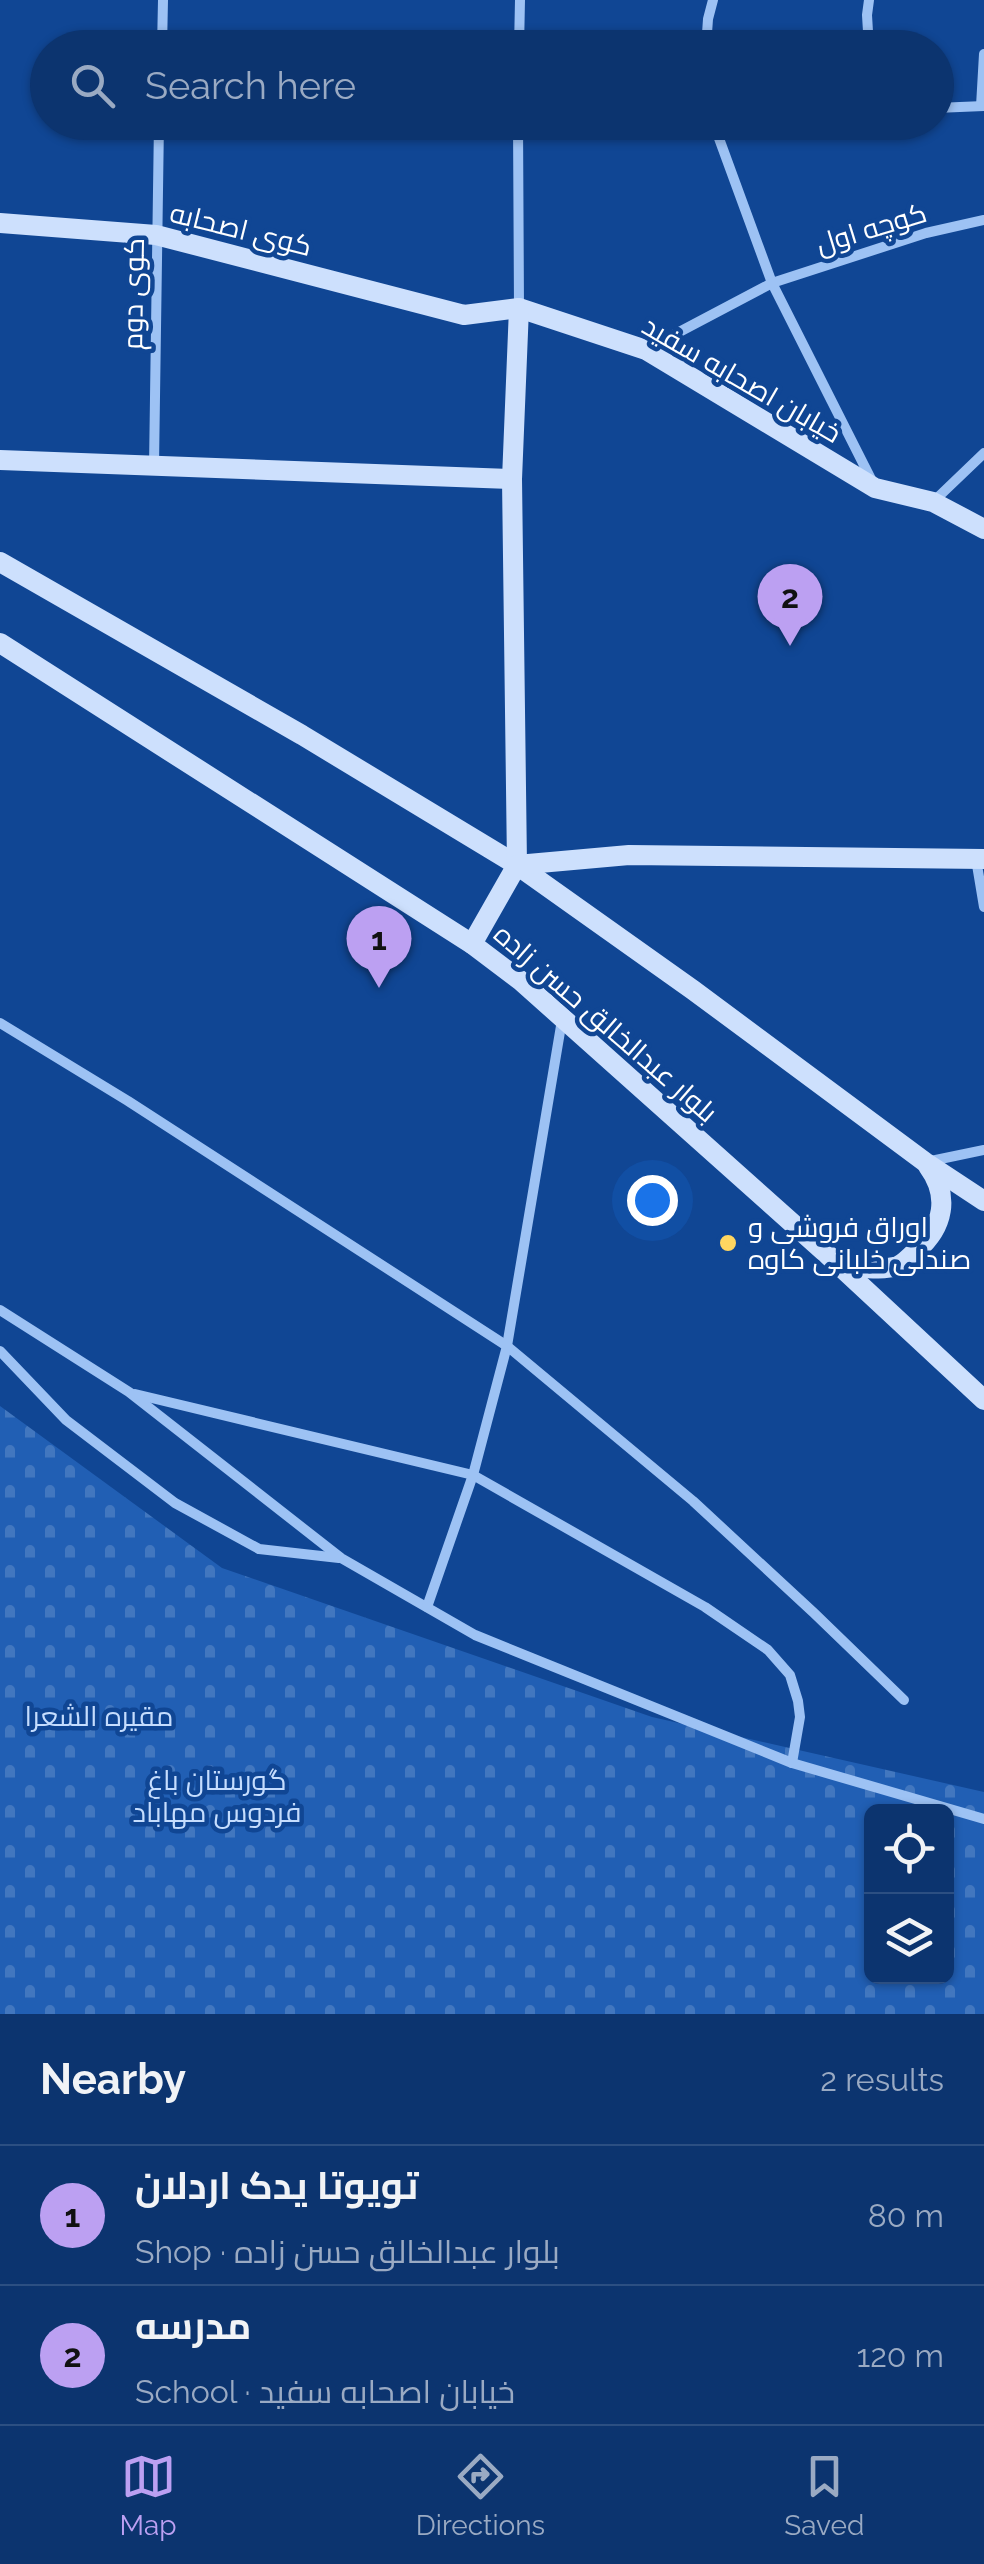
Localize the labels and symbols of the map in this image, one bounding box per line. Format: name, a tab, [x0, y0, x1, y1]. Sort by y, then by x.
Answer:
street label: کوی اصحابه	[166, 196, 315, 263]
street label: کوچه اول	[812, 196, 931, 263]
street label: کوی دوم	[116, 238, 154, 350]
street label: خیابان اصحابه سفید	[636, 309, 847, 450]
pin: 2	[758, 564, 822, 646]
pin: 1	[346, 906, 412, 988]
street label: بلوار عبدالخالق حسن زاده	[487, 917, 724, 1129]
your location	[627, 1175, 678, 1226]
place label: اوراق فروشی و صندلی خلبانی کاوه	[748, 1211, 971, 1276]
marker: اوراق فروشی و صندلی خلبانی کاوه	[717, 1232, 739, 1254]
park label: مقیره الشعرا	[24, 1700, 174, 1733]
park label: گورستان باغ فردوس مهاباد	[132, 1764, 302, 1829]

